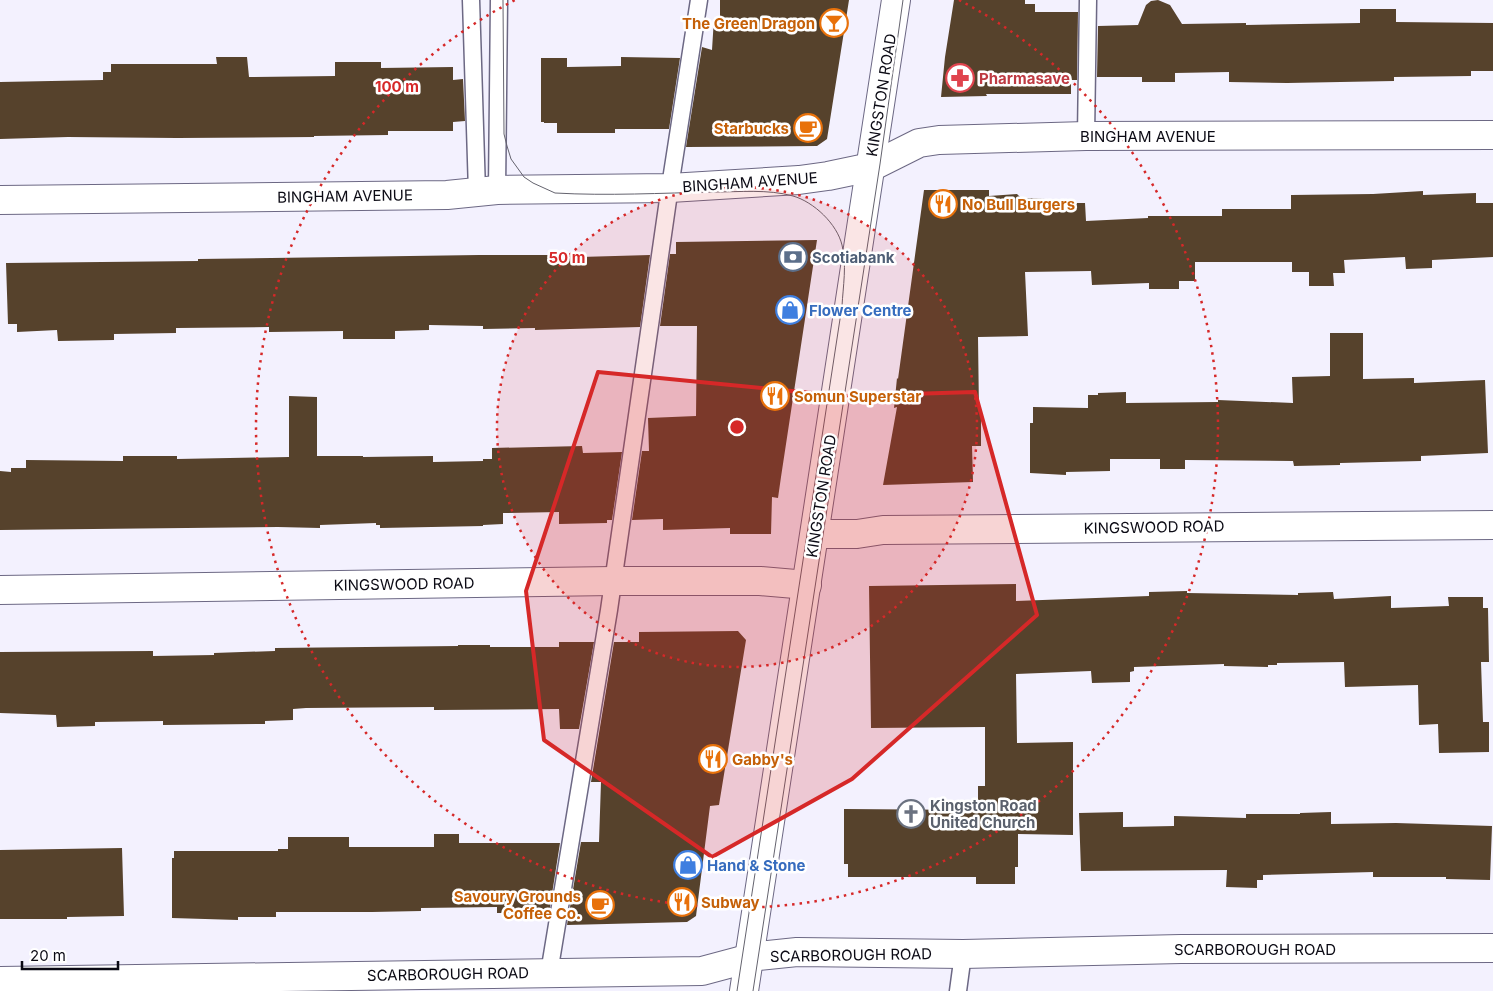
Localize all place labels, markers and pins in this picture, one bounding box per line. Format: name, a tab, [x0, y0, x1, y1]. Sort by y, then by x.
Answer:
bar icon: The Green Dragon	[819, 8, 849, 38]
place label: The Green Dragon	[682, 14, 815, 33]
pharmacy icon: Pharmasave	[945, 63, 975, 93]
place label: Pharmasave	[979, 69, 1070, 88]
cafe icon: Starbucks	[793, 113, 823, 143]
place label: Starbucks	[714, 119, 789, 138]
restaurant icon: No Bull Burgers	[928, 189, 958, 219]
place label: No Bull Burgers	[962, 195, 1075, 214]
bank icon: Scotiabank	[778, 242, 808, 272]
place label: Scotiabank	[812, 248, 895, 267]
shop icon: Flower Centre	[775, 295, 805, 325]
place label: Flower Centre	[809, 301, 912, 320]
restaurant icon: Somun Superstar	[760, 381, 790, 411]
place label: Somun Superstar	[794, 387, 921, 406]
centre of rings	[728, 418, 746, 436]
restaurant icon: Gabby's	[698, 744, 728, 774]
place label: Gabby's	[732, 750, 793, 769]
place label: Kingston Road United Church	[930, 796, 1037, 832]
church icon: Kingston Road United Church	[896, 799, 926, 829]
shop icon: Hand & Stone	[673, 850, 703, 880]
place label: Hand & Stone	[707, 856, 806, 875]
place label: Savoury Grounds Coffee Co.	[454, 887, 581, 923]
restaurant icon: Subway	[667, 887, 697, 917]
cafe icon: Savoury Grounds Coffee Co.	[585, 890, 615, 920]
place label: Subway	[701, 893, 760, 912]

